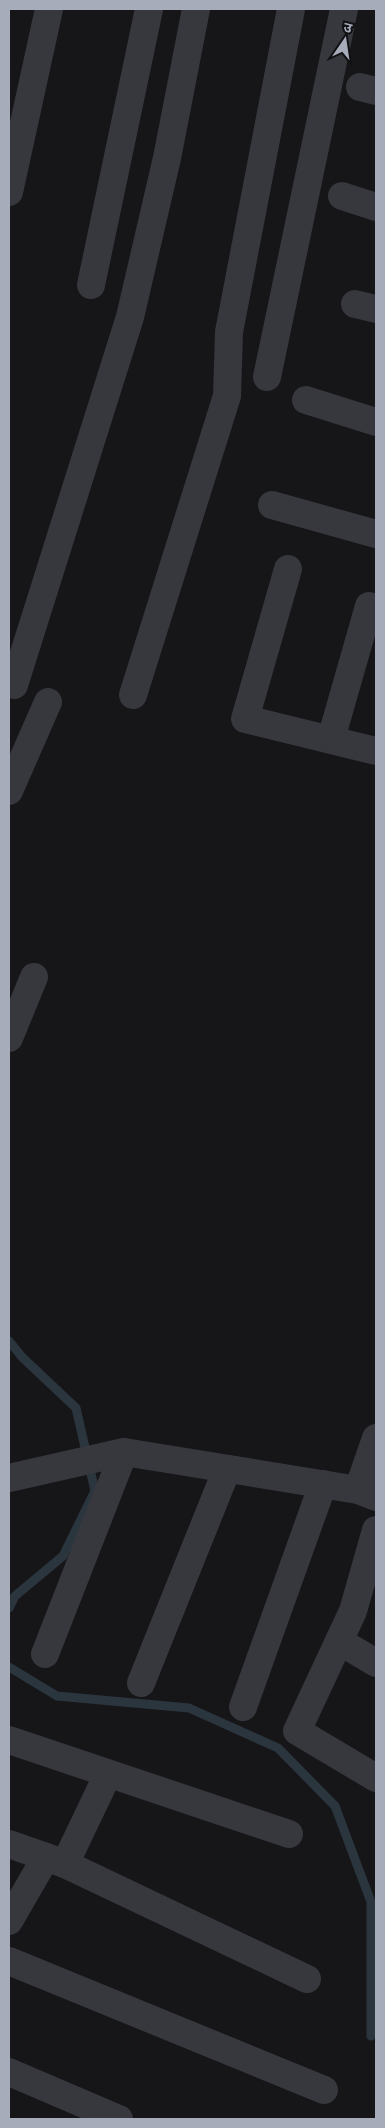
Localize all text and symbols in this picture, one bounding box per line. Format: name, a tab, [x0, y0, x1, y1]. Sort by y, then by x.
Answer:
north arrow	[320, 15, 370, 65]
text: उ	[342, 18, 355, 36]

